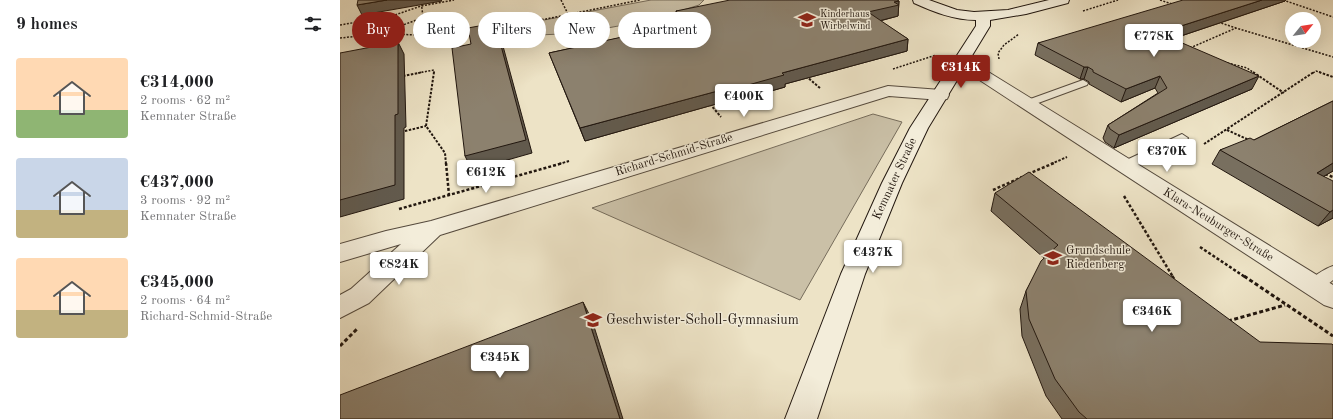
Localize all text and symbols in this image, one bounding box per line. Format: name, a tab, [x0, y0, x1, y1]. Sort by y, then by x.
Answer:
place label: Kinderhaus Wirbelwind	[820, 9, 871, 31]
school or university icon: Kinderhaus Wirbelwind	[797, 10, 817, 30]
chip: Buy	[352, 12, 405, 48]
chip: Rent	[413, 12, 470, 48]
chip: Filters	[478, 12, 546, 48]
chip: New	[554, 12, 610, 48]
chip: Apartment	[618, 12, 711, 48]
north arrow	[1285, 12, 1321, 48]
map controls	[1285, 12, 1321, 48]
icon: filters	[302, 13, 324, 35]
text: 9 homes	[16, 16, 78, 33]
pin: €778K	[1126, 24, 1182, 58]
text: €778K	[1134, 30, 1174, 43]
pin: €314K	[933, 55, 989, 89]
text: €314K	[941, 61, 981, 74]
icon: home	[48, 74, 96, 122]
text: €314,000	[140, 74, 214, 91]
pin: €400K	[716, 84, 772, 118]
text: €400K	[724, 90, 764, 103]
text: 2 rooms · 62 m²	[140, 94, 230, 107]
text: Kemnater Straße	[140, 110, 236, 123]
street label: Richard-Schmid-Straße	[614, 131, 735, 179]
street label: Kemnater Straße	[871, 136, 919, 222]
pin: €370K	[1139, 139, 1195, 173]
text: €370K	[1147, 145, 1187, 158]
pin: €612K	[458, 160, 514, 194]
text: €612K	[466, 166, 506, 179]
icon: home	[48, 174, 96, 222]
text: €437,000	[140, 174, 214, 191]
street label: Klara-Neuburger-Straße	[1161, 186, 1276, 264]
text: 3 rooms · 92 m²	[140, 194, 230, 207]
text: Kemnater Straße	[140, 210, 236, 223]
pin: €437K	[845, 240, 901, 274]
place label: Grundschule Riedenberg	[1066, 245, 1131, 271]
text: €437K	[853, 246, 893, 259]
school or university icon: Grundschule Riedenberg	[1043, 248, 1063, 268]
pin: €824K	[371, 252, 427, 286]
text: €824K	[379, 258, 419, 271]
icon: home	[48, 274, 96, 322]
text: €345,000	[140, 274, 214, 291]
text: 2 rooms · 64 m²	[140, 294, 230, 307]
pin: €346K	[1124, 299, 1180, 333]
text: €346K	[1132, 305, 1172, 318]
text: Richard-Schmid-Straße	[140, 310, 272, 323]
school or university icon: Geschwister-Scholl-Gymnasium	[583, 310, 603, 330]
place label: Geschwister-Scholl-Gymnasium	[606, 313, 799, 327]
pin: €345K	[472, 345, 528, 379]
text: €345K	[480, 351, 520, 364]

